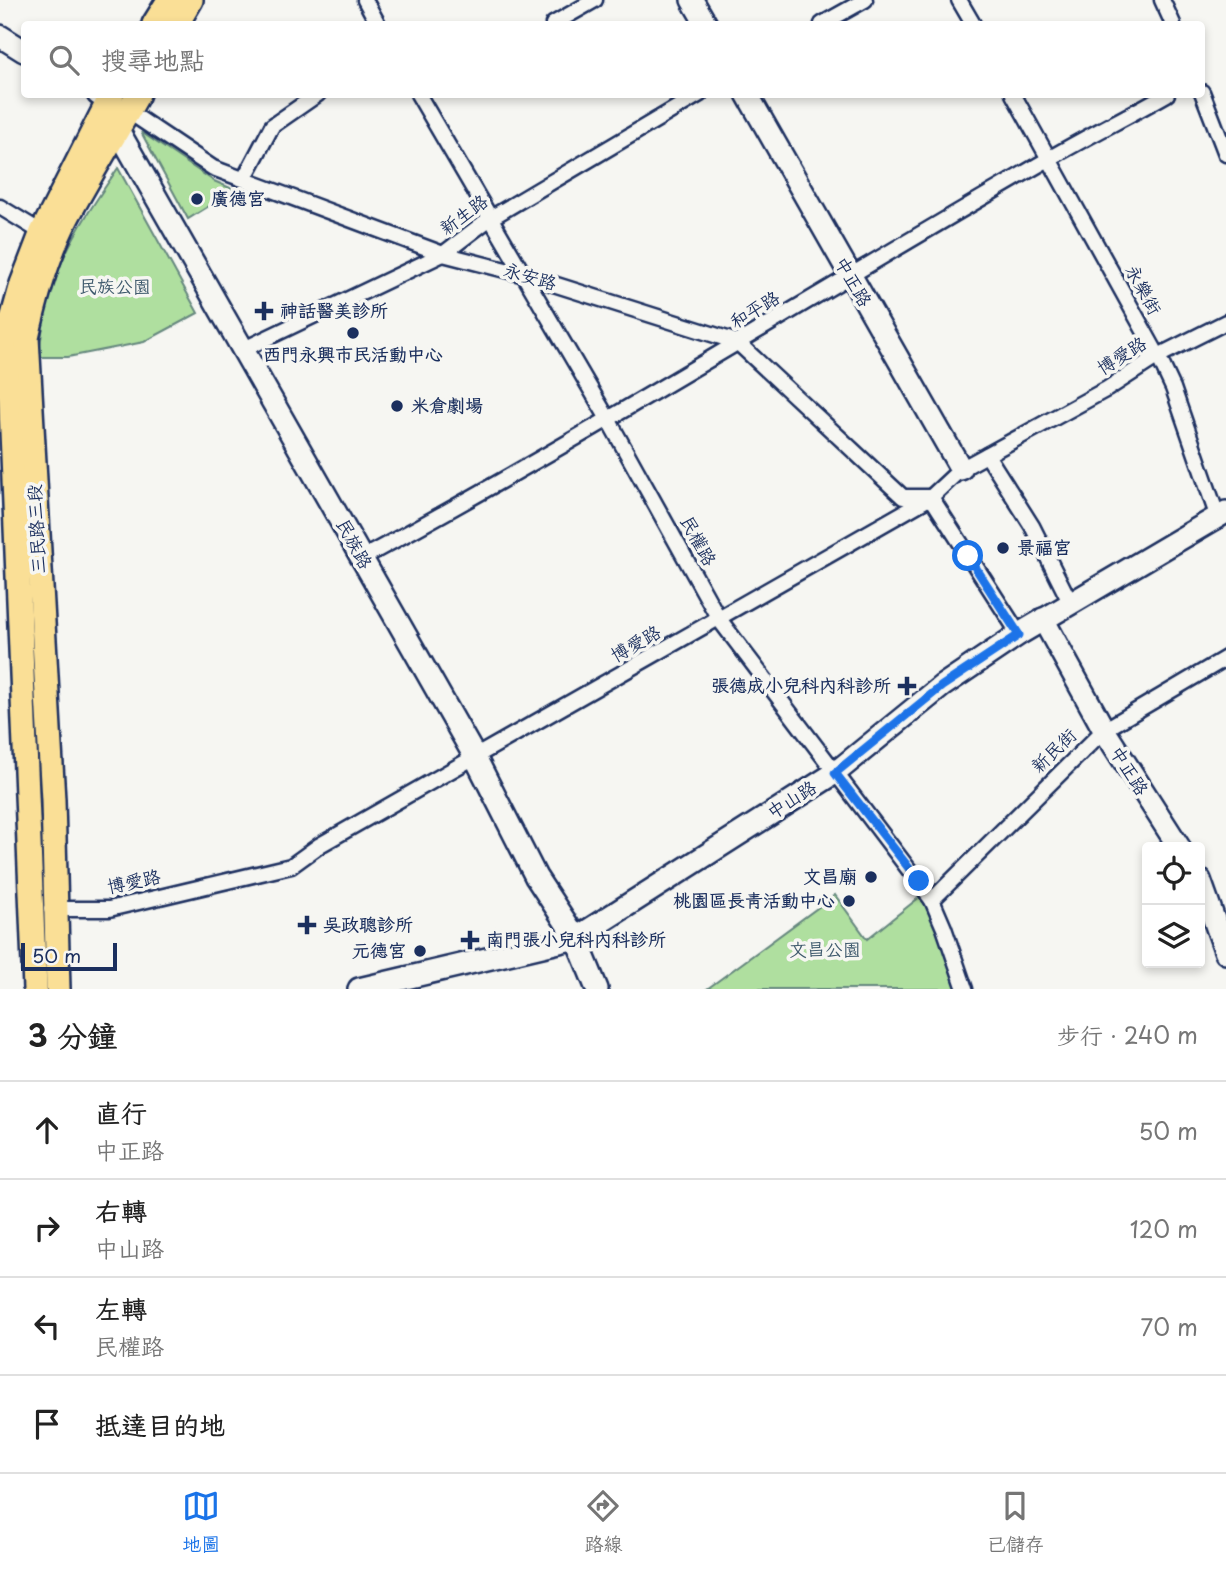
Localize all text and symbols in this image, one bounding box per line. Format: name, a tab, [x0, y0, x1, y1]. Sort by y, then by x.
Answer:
search box	[21, 21, 1205, 98]
text: 搜尋地點	[101, 40, 205, 79]
icon: search	[45, 41, 83, 79]
place label: 廣德宮	[211, 184, 265, 211]
street label: 新生路	[433, 187, 493, 241]
marker: 廣德宮	[189, 191, 205, 207]
street label: 中正路	[829, 251, 879, 311]
street label: 永安路	[501, 255, 560, 296]
street label: 永樂街	[1119, 259, 1169, 319]
park label: 民族公園	[79, 272, 151, 299]
street label: 和平路	[724, 283, 784, 334]
place label: 神話醫美診所	[280, 296, 388, 323]
marker: 神話醫美診所	[254, 301, 274, 321]
marker: 西門永興市民活動中心	[345, 325, 361, 341]
street label: 博愛路	[1091, 329, 1151, 380]
place label: 西門永興市民活動中心	[263, 340, 443, 367]
place label: 米倉劇場	[411, 391, 483, 418]
marker: 米倉劇場	[389, 398, 405, 414]
street label: 三民路三段	[20, 483, 51, 575]
street label: 民權路	[674, 510, 724, 570]
street label: 民族路	[330, 513, 380, 573]
place label: 景福宮	[1017, 533, 1071, 560]
route start	[952, 540, 983, 571]
marker: 景福宮	[995, 540, 1011, 556]
street label: 博愛路	[605, 618, 665, 668]
place label: 張德成小兒科內科診所	[711, 671, 891, 698]
marker: 張德成小兒科內科診所	[897, 676, 917, 696]
street label: 新民街	[1024, 721, 1082, 778]
street label: 中正路	[1105, 740, 1156, 800]
street label: 中山路	[761, 773, 821, 824]
map controls	[1142, 842, 1205, 968]
button: locate	[1142, 842, 1205, 905]
street label: 博愛路	[104, 862, 163, 899]
place label: 文昌廟	[803, 862, 857, 889]
route end	[903, 865, 934, 896]
marker: 文昌廟	[863, 869, 879, 885]
place label: 桃園區長青活動中心	[673, 886, 835, 913]
marker: 桃園區長青活動中心	[841, 893, 857, 909]
button: layers	[1142, 905, 1205, 968]
place label: 吳政聰診所	[323, 910, 413, 937]
marker: 吳政聰診所	[297, 915, 317, 935]
place label: 南門張小兒科內科診所	[486, 925, 666, 952]
marker: 南門張小兒科內科診所	[460, 930, 480, 950]
park label: 文昌公園	[789, 935, 861, 962]
place label: 元德宮	[352, 936, 406, 963]
scale bar	[21, 940, 117, 972]
text: 50 m	[32, 941, 81, 969]
marker: 元德宮	[412, 943, 428, 959]
text: 3 分鐘	[28, 1012, 117, 1057]
text: 步行 · 240 m	[1057, 1017, 1198, 1052]
text: 直行	[95, 1093, 147, 1132]
icon: ahead	[28, 1111, 66, 1149]
text: 50 m	[1138, 1113, 1198, 1148]
text: 中正路	[95, 1132, 164, 1167]
text: 右轉	[95, 1191, 147, 1230]
icon: right	[28, 1209, 66, 1247]
text: 120 m	[1130, 1211, 1198, 1246]
text: 中山路	[95, 1230, 164, 1265]
text: 左轉	[95, 1289, 147, 1328]
icon: left	[28, 1307, 66, 1345]
text: 70 m	[1140, 1309, 1198, 1344]
text: 民權路	[95, 1328, 164, 1363]
icon: arrive	[28, 1405, 66, 1443]
text: 抵達目的地	[95, 1405, 225, 1444]
tab: 地圖	[182, 1487, 220, 1557]
tab: 路線	[584, 1487, 623, 1557]
tab: 已儲存	[987, 1487, 1044, 1557]

